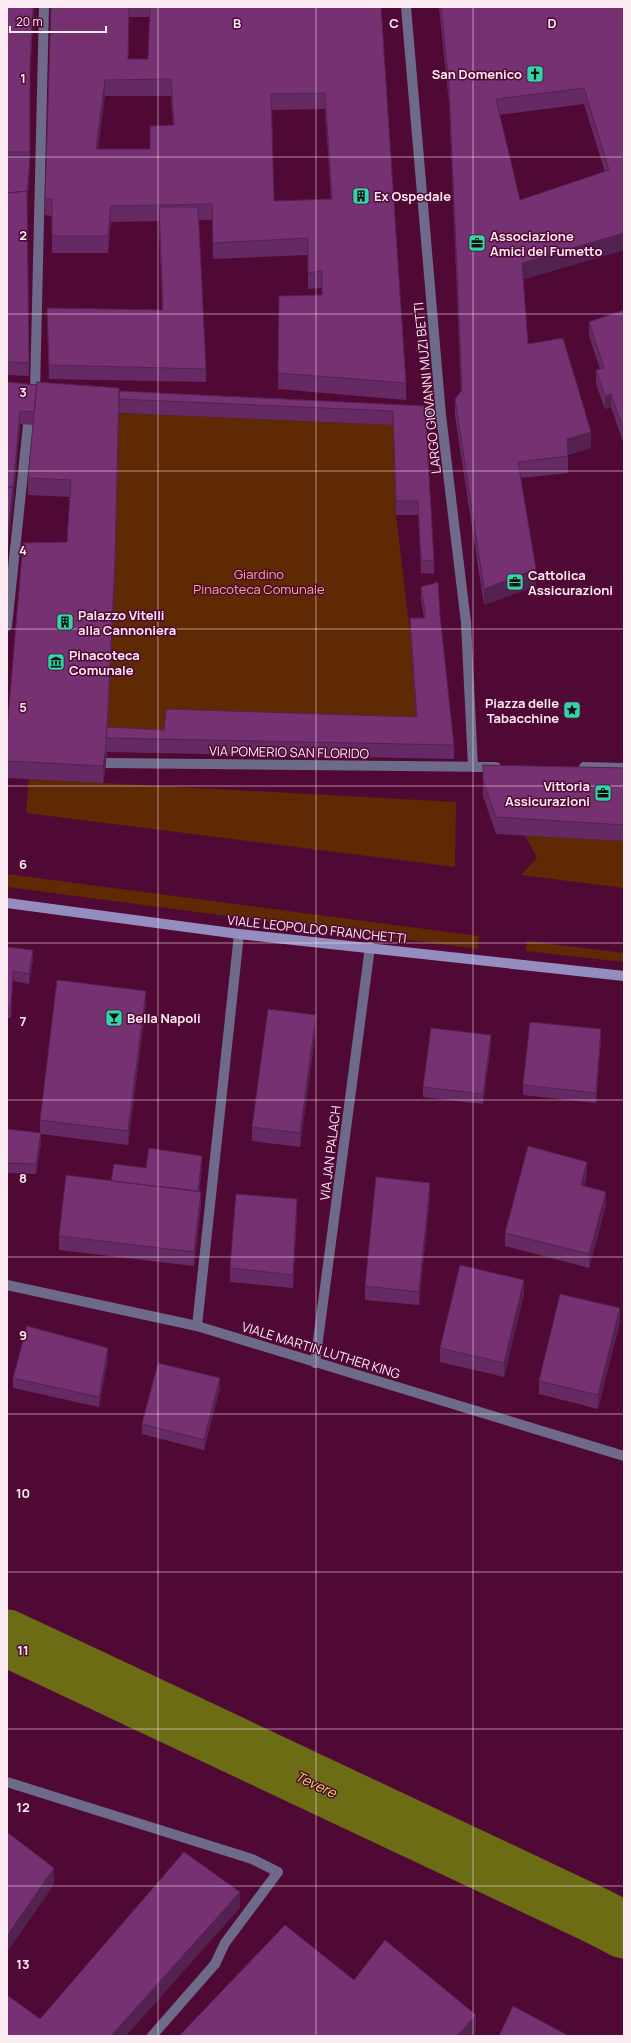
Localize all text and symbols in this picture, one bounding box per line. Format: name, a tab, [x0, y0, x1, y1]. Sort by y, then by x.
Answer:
scale bar	[10, 8, 106, 34]
text: 20 m	[16, 13, 43, 30]
text: B	[233, 14, 241, 32]
text: C	[389, 14, 399, 32]
text: D	[547, 14, 557, 32]
church icon: San Domenico	[525, 64, 545, 84]
place label: San Domenico	[432, 65, 522, 83]
text: 1	[20, 69, 26, 87]
building icon: Ex Ospedale	[351, 186, 371, 206]
place label: Ex Ospedale	[374, 187, 451, 205]
text: 2	[19, 226, 27, 244]
place label: Associazione Amici del Fumetto	[490, 227, 603, 260]
office icon: Associazione Amici del Fumetto	[467, 233, 487, 253]
street label: LARGO GIOVANNI MUZI BETTI	[409, 301, 445, 475]
text: 3	[19, 383, 27, 401]
text: 4	[19, 541, 27, 559]
park label: Giardino Pinacoteca Comunale	[193, 565, 325, 598]
place label: Cattolica Assicurazioni	[528, 566, 613, 599]
office icon: Cattolica Assicurazioni	[505, 572, 525, 592]
place label: Palazzo Vitelli alla Cannoniera	[78, 606, 176, 639]
building icon: Palazzo Vitelli alla Cannoniera	[55, 612, 75, 632]
place label: Pinacoteca Comunale	[69, 646, 140, 679]
museum icon: Pinacoteca Comunale	[46, 652, 66, 672]
place label: Piazza delle Tabacchine	[485, 694, 559, 727]
text: 5	[19, 698, 27, 716]
place icon: Piazza delle Tabacchine	[562, 700, 582, 720]
street label: VIA POMERIO SAN FLORIDO	[209, 742, 370, 762]
place label: Vittoria Assicurazioni	[505, 777, 590, 810]
office icon: Vittoria Assicurazioni	[593, 783, 613, 803]
text: 6	[19, 855, 27, 873]
street label: VIALE LEOPOLDO FRANCHETTI	[226, 911, 408, 947]
bar icon: Bella Napoli	[104, 1008, 124, 1028]
place label: Bella Napoli	[127, 1009, 201, 1027]
text: 7	[20, 1012, 27, 1030]
street label: VIA JAN PALACH	[315, 1105, 345, 1201]
text: 8	[19, 1169, 27, 1187]
street label: VIALE MARTIN LUTHER KING	[240, 1317, 402, 1383]
text: 9	[19, 1326, 27, 1344]
text: 10	[16, 1484, 30, 1502]
text: 11	[17, 1641, 29, 1659]
water label: Tevere	[292, 1766, 340, 1802]
text: 12	[16, 1798, 30, 1816]
text: 13	[16, 1955, 30, 1973]

